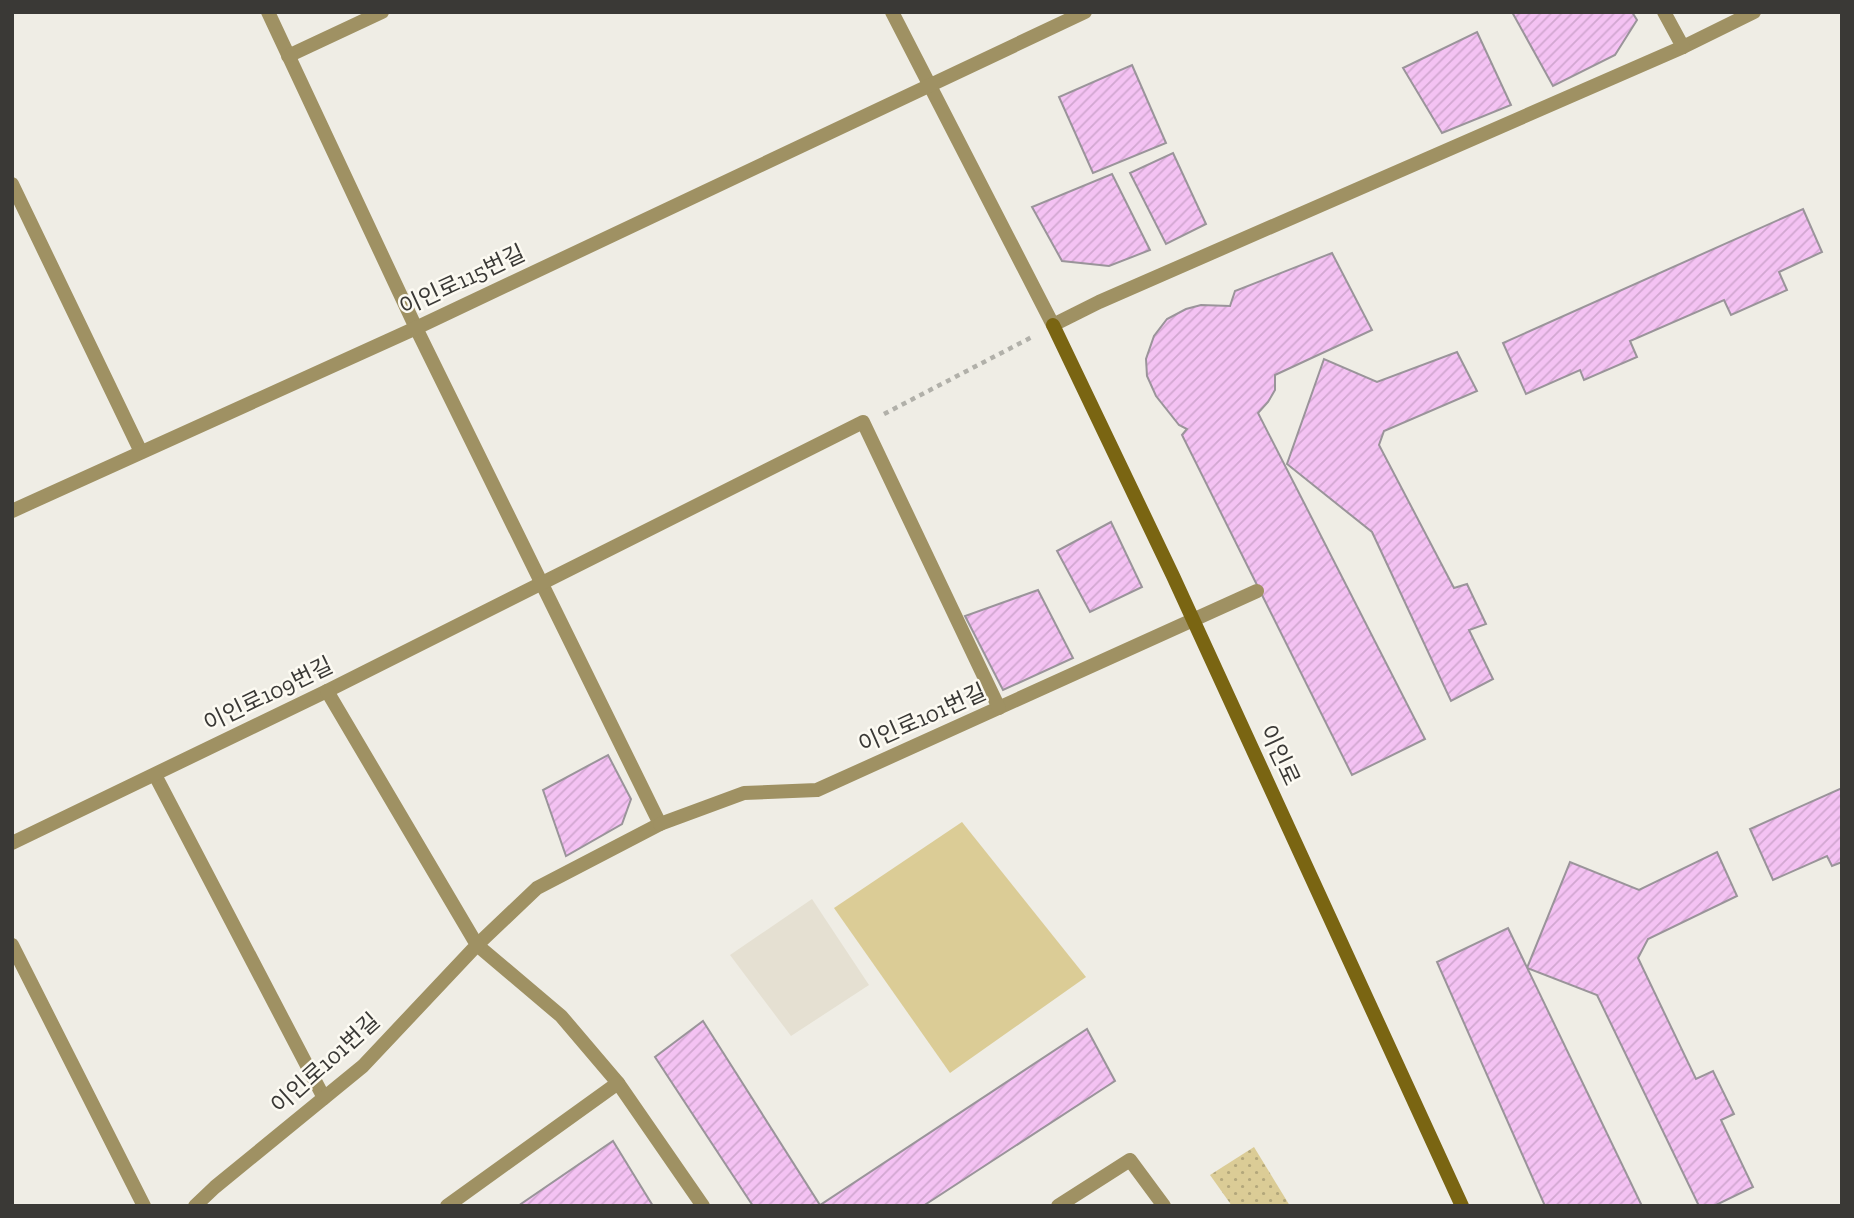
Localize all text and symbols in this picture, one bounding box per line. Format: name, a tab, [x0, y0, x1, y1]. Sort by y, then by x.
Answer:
street label: 이인로115번길	[395, 239, 529, 321]
street label: 이인로109번길	[199, 651, 337, 737]
street label: 이인로101번길	[854, 677, 990, 759]
street label: 이인로	[1254, 720, 1306, 790]
street label: 이인로101번길	[265, 1007, 385, 1119]

